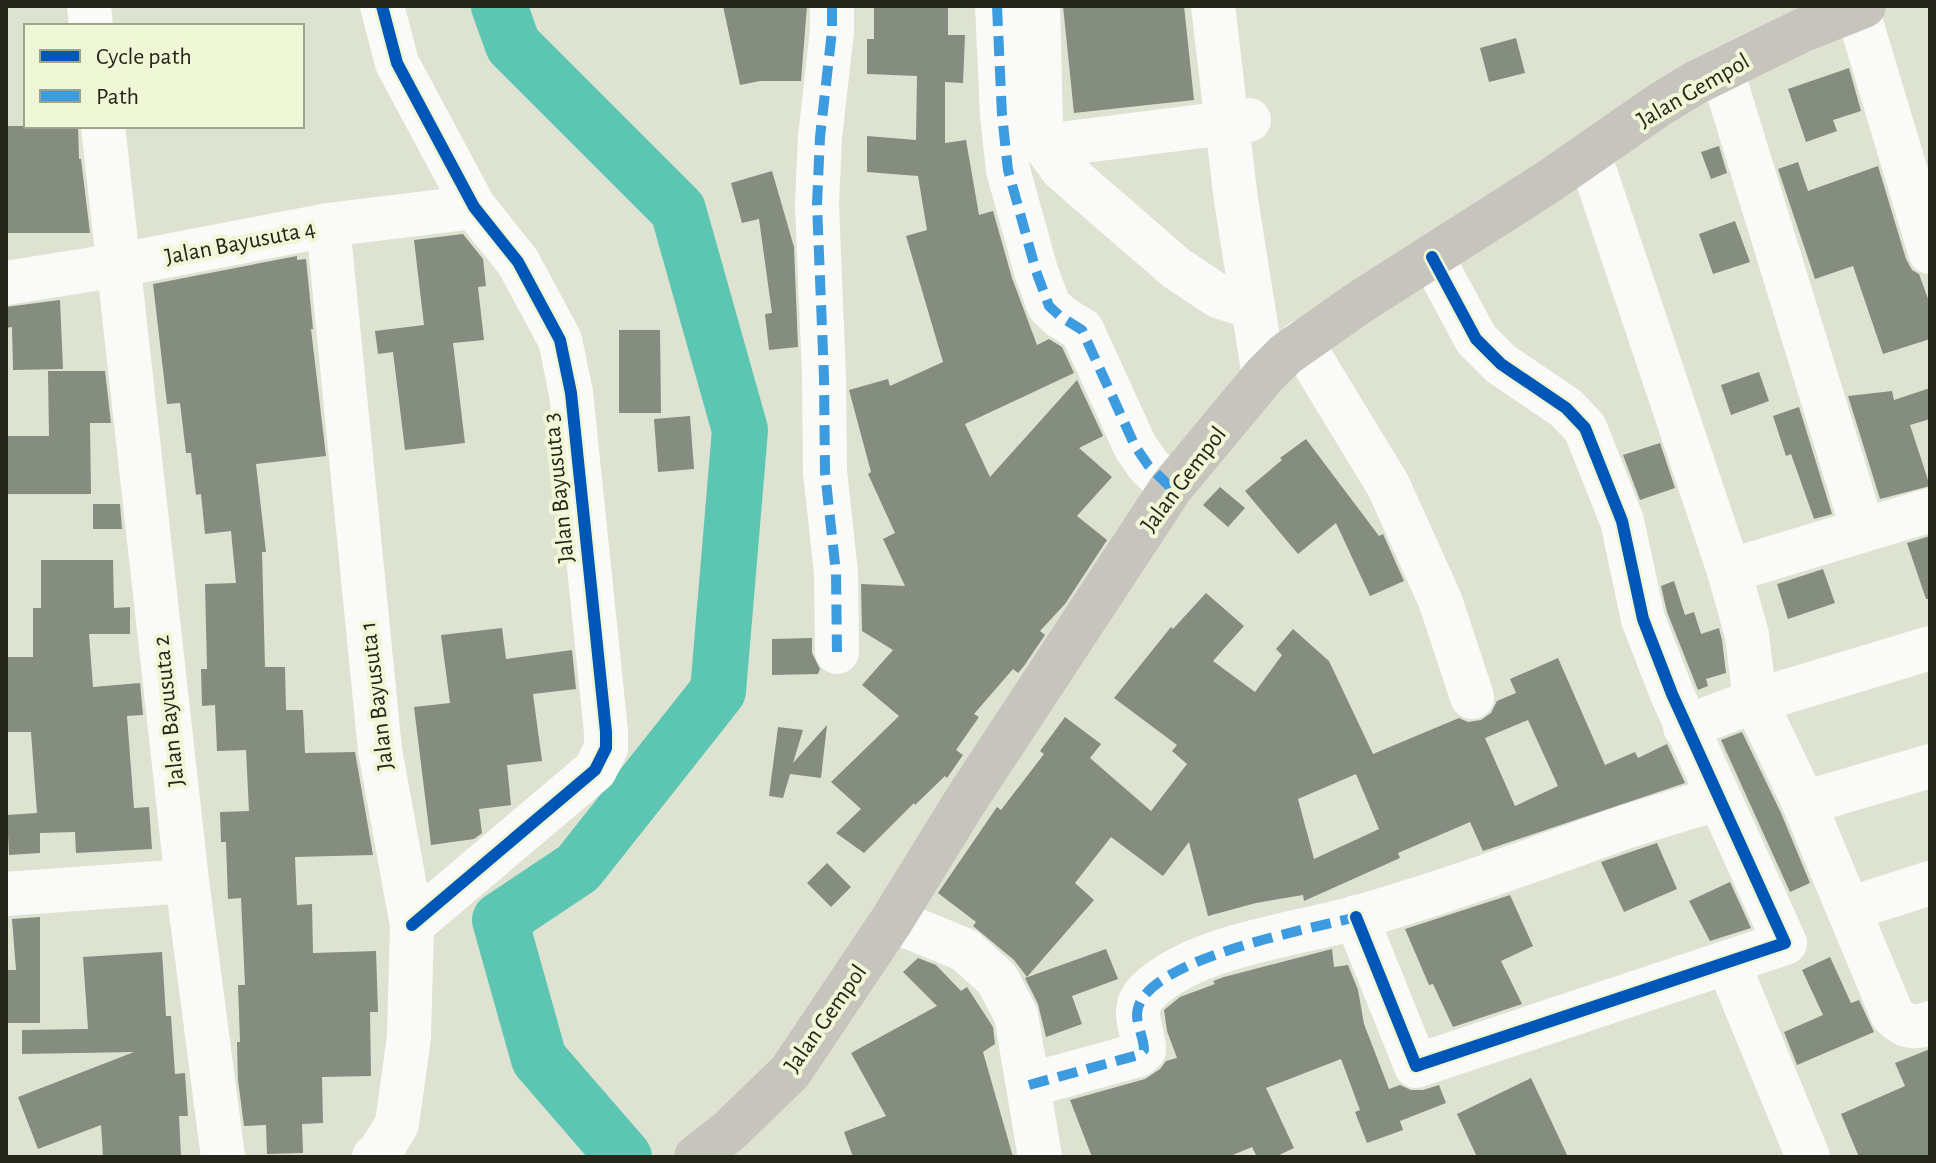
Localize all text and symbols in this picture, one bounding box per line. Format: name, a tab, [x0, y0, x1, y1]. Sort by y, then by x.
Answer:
legend	[24, 24, 304, 128]
text: Cycle path	[96, 45, 192, 69]
street label: Jalan Gempol	[1633, 49, 1754, 133]
text: Path	[96, 85, 139, 109]
street label: Jalan Bayusuta 4	[163, 217, 317, 269]
street label: Jalan Bayusuta 3	[539, 412, 579, 564]
street label: Jalan Gempol	[1137, 422, 1231, 537]
street label: Jalan Bayusuta 1	[356, 620, 398, 771]
street label: Jalan Bayusuta 2	[149, 634, 189, 788]
street label: Jalan Gempol	[780, 960, 872, 1077]

